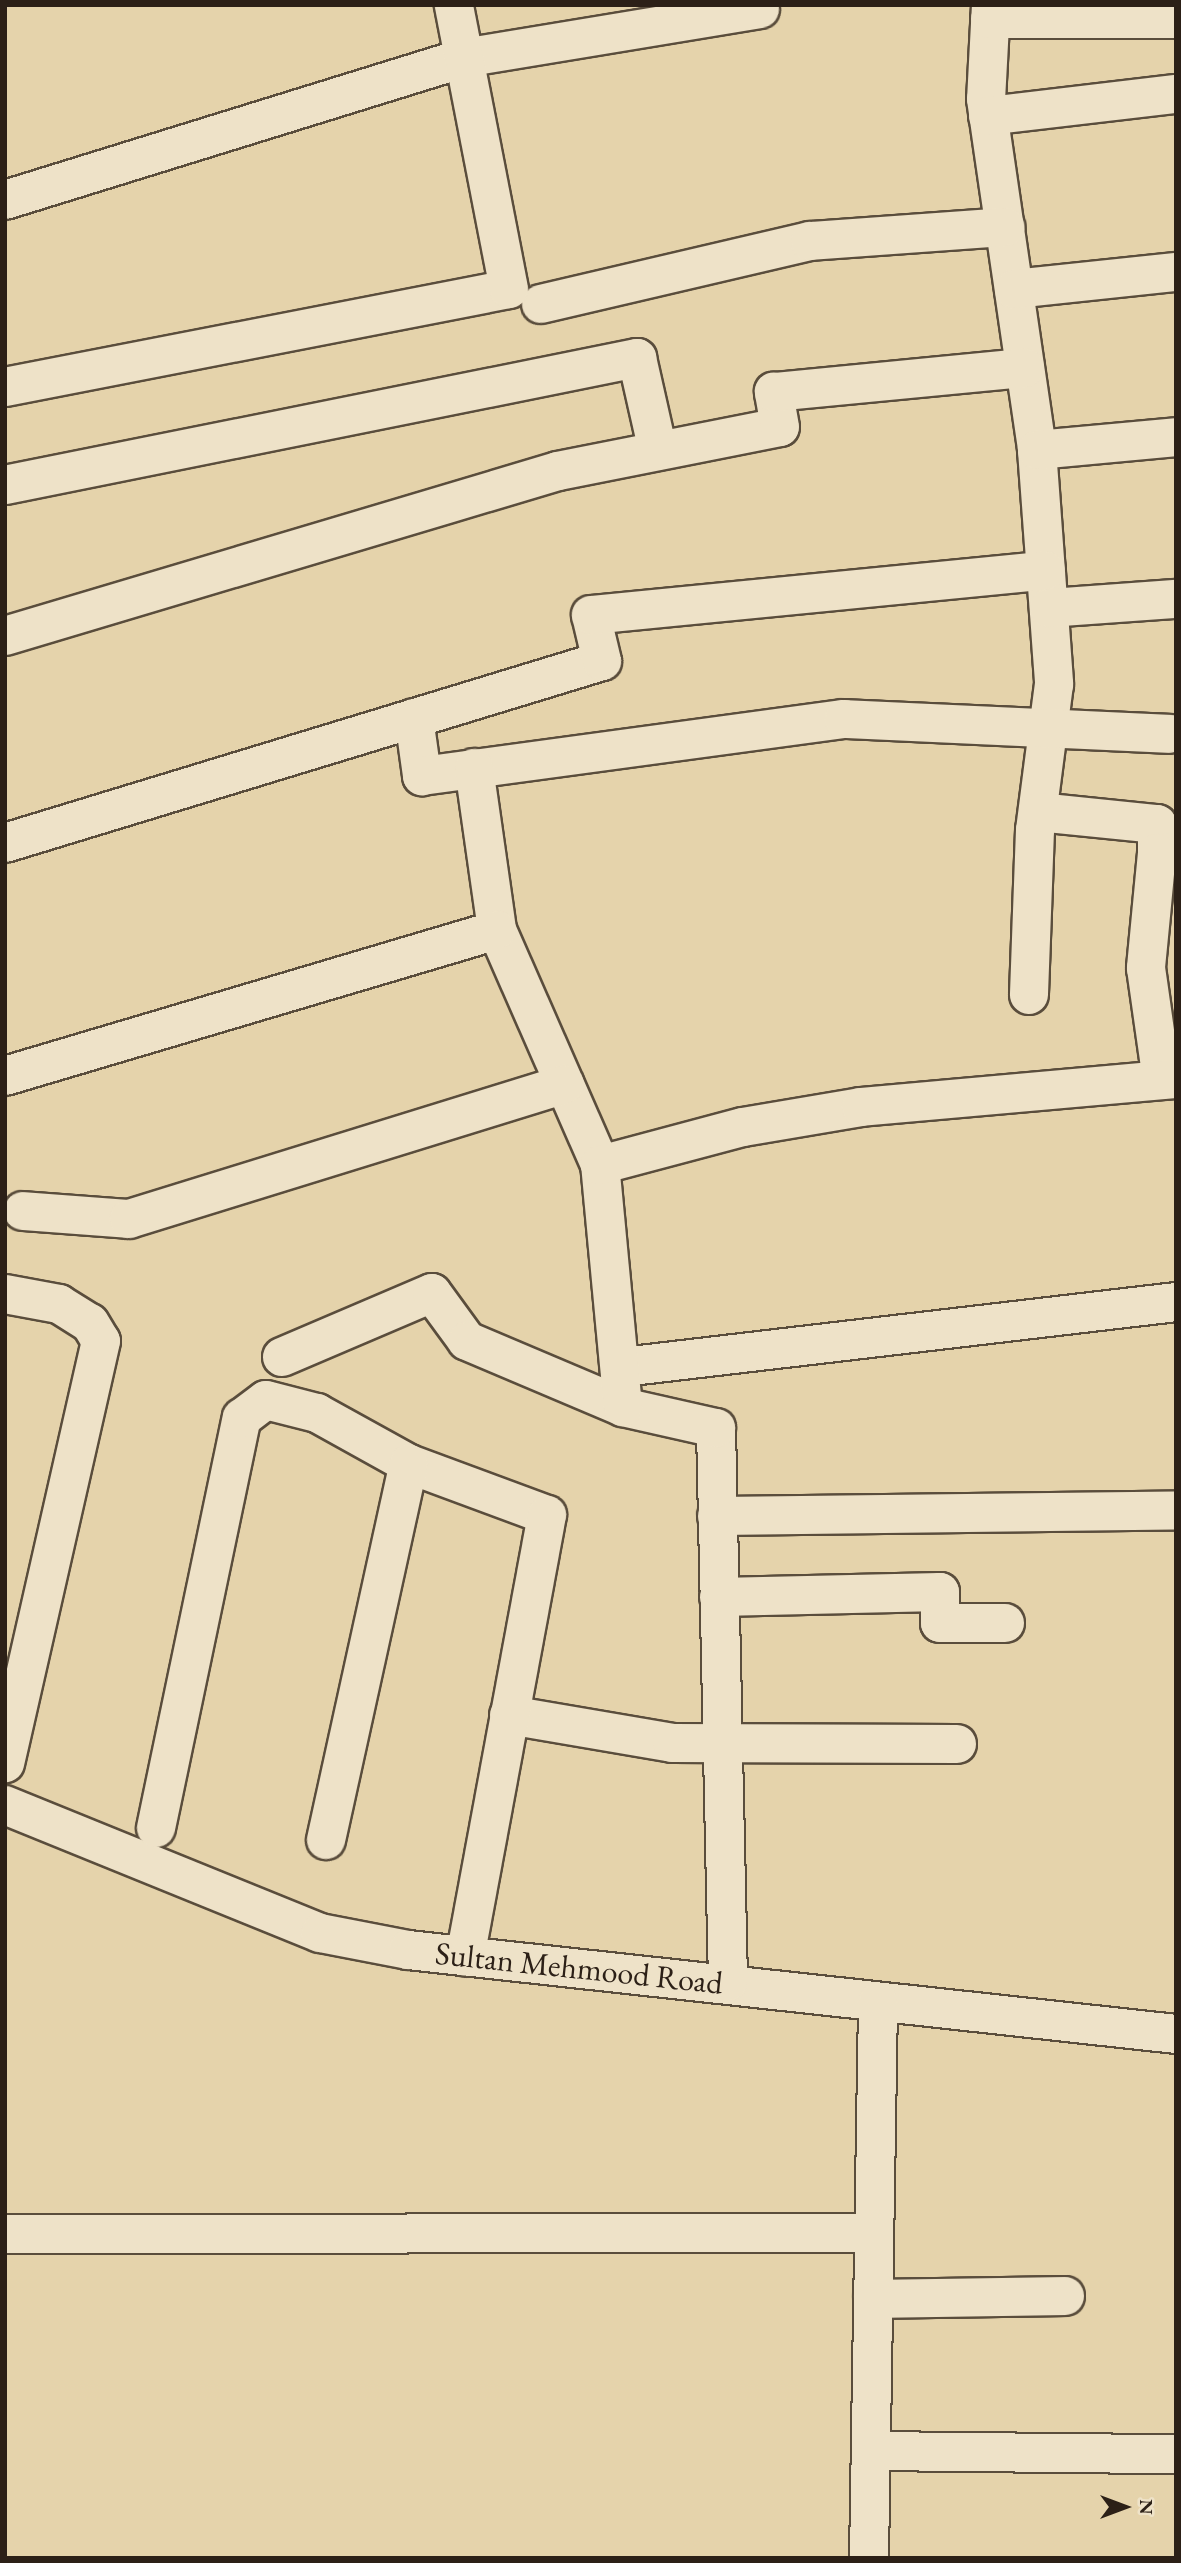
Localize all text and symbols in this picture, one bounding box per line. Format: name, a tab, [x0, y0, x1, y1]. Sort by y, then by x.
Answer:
street label: Sultan Mehmood Road	[433, 1934, 725, 2002]
north arrow	[1090, 2472, 1160, 2542]
text: N	[1134, 2499, 1159, 2515]

